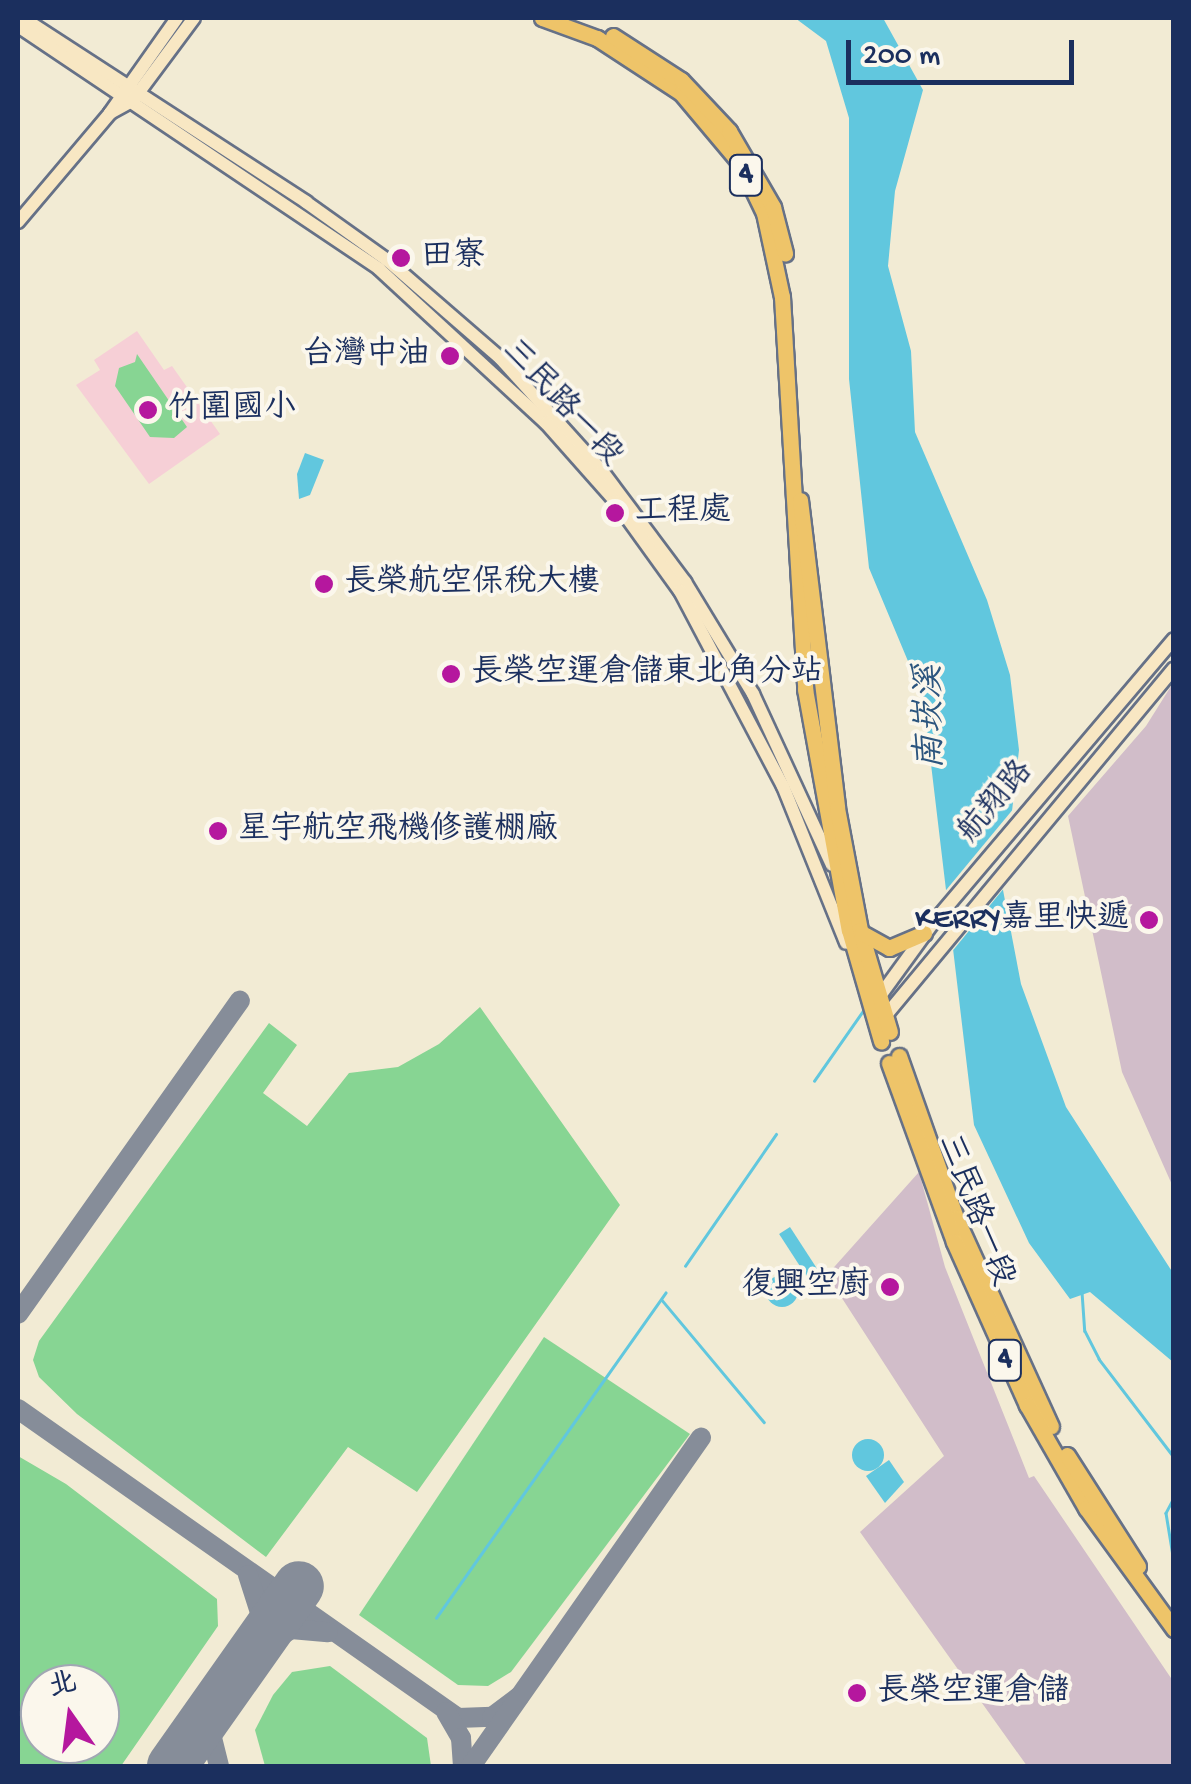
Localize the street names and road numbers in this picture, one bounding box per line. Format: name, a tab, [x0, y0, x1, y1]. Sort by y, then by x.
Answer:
road number: 4	[728, 150, 764, 200]
street label: 三民路一段	[492, 332, 630, 476]
street label: 航翔路	[951, 754, 1043, 852]
street label: 三民路一段	[927, 1129, 1021, 1293]
road number: 4	[988, 1335, 1022, 1385]

